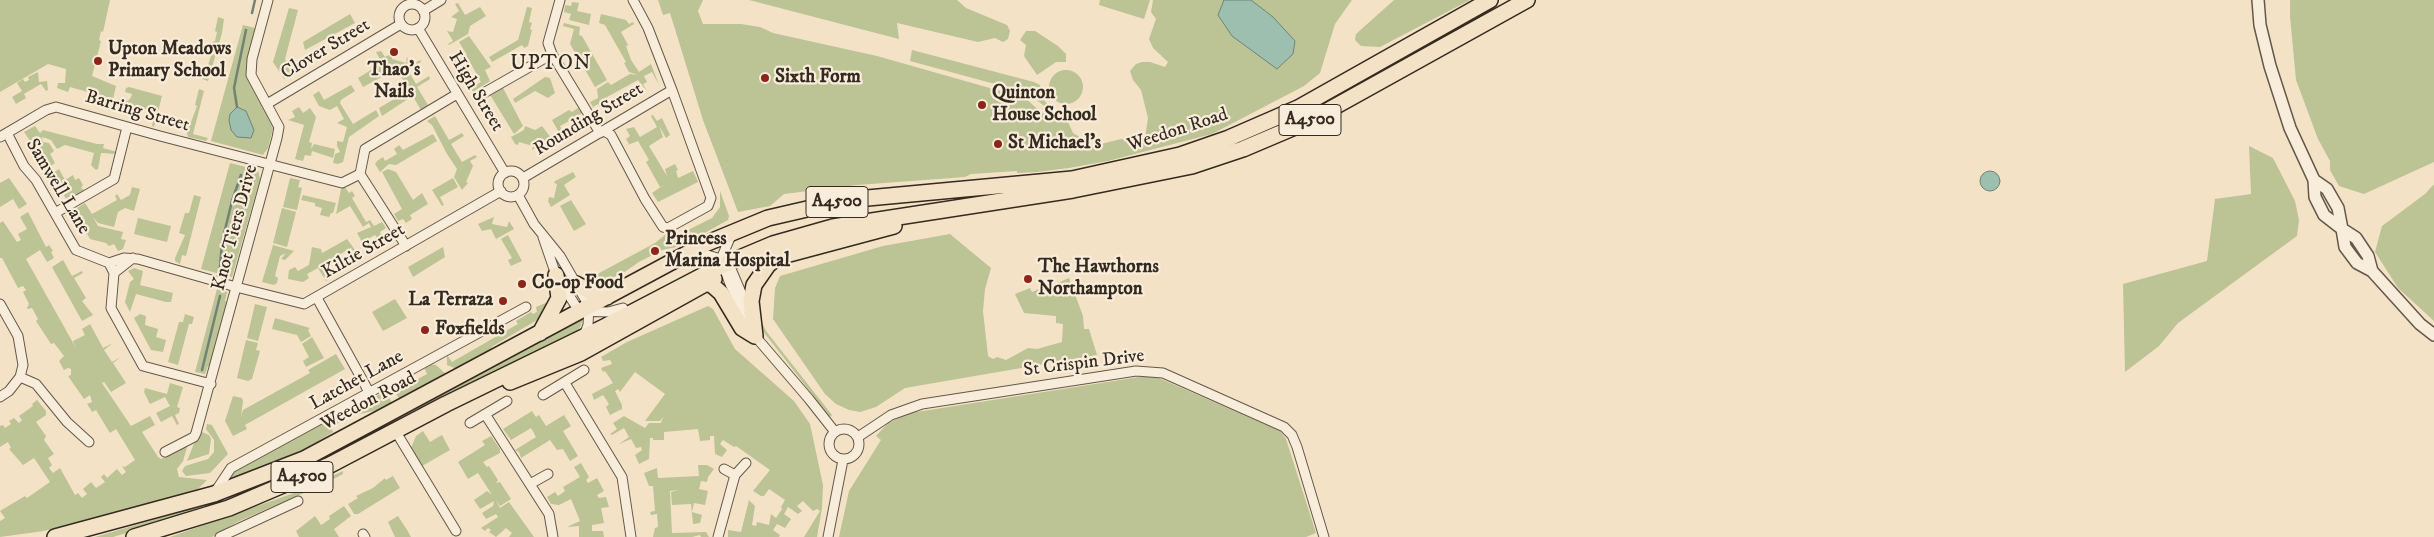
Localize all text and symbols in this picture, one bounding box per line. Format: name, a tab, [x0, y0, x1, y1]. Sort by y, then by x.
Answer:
street label: Clover Street	[277, 15, 375, 85]
place label: Upton Meadows Primary School	[108, 39, 231, 83]
marker: Thao's Nails	[388, 46, 400, 58]
street label: High Street	[442, 48, 508, 136]
district label: UPTON	[510, 52, 592, 78]
marker: Upton Meadows Primary School	[92, 55, 104, 67]
place label: Thao's Nails	[368, 60, 420, 104]
place label: Sixth Form	[775, 67, 861, 89]
marker: Sixth Form	[759, 72, 771, 84]
street label: Rounding Street	[530, 78, 648, 162]
place label: Quinton House School	[992, 83, 1097, 127]
street label: Barring Street	[82, 86, 192, 138]
marker: Quinton House School	[976, 99, 988, 111]
street label: Weedon Road	[1125, 104, 1231, 158]
road number: A4500	[1279, 104, 1341, 136]
place label: St Michael’s	[1008, 133, 1101, 155]
street label: Samwell Lane	[20, 135, 94, 239]
marker: St Michael’s	[992, 138, 1004, 150]
street label: Knot Tiers Drive	[208, 163, 264, 293]
road number: A4500	[806, 186, 868, 218]
street label: Kiltie Street	[319, 219, 409, 285]
place label: Princess Marina Hospital	[665, 229, 790, 273]
marker: Princess Marina Hospital	[649, 245, 661, 257]
place label: The Hawthorns Northampton	[1038, 257, 1159, 301]
place label: Co-op Food	[532, 273, 623, 295]
marker: The Hawthorns Northampton	[1022, 273, 1034, 285]
marker: Co-op Food	[516, 278, 528, 290]
place label: La Terraza	[408, 290, 493, 312]
marker: La Terraza	[497, 295, 509, 307]
place label: Foxfields	[435, 319, 505, 341]
marker: Foxfields	[419, 324, 431, 336]
street label: St Crispin Drive	[1022, 345, 1146, 383]
street label: Latchet Lane	[306, 346, 408, 416]
street label: Weedon Road	[318, 367, 420, 437]
road number: A4500	[271, 462, 333, 492]

